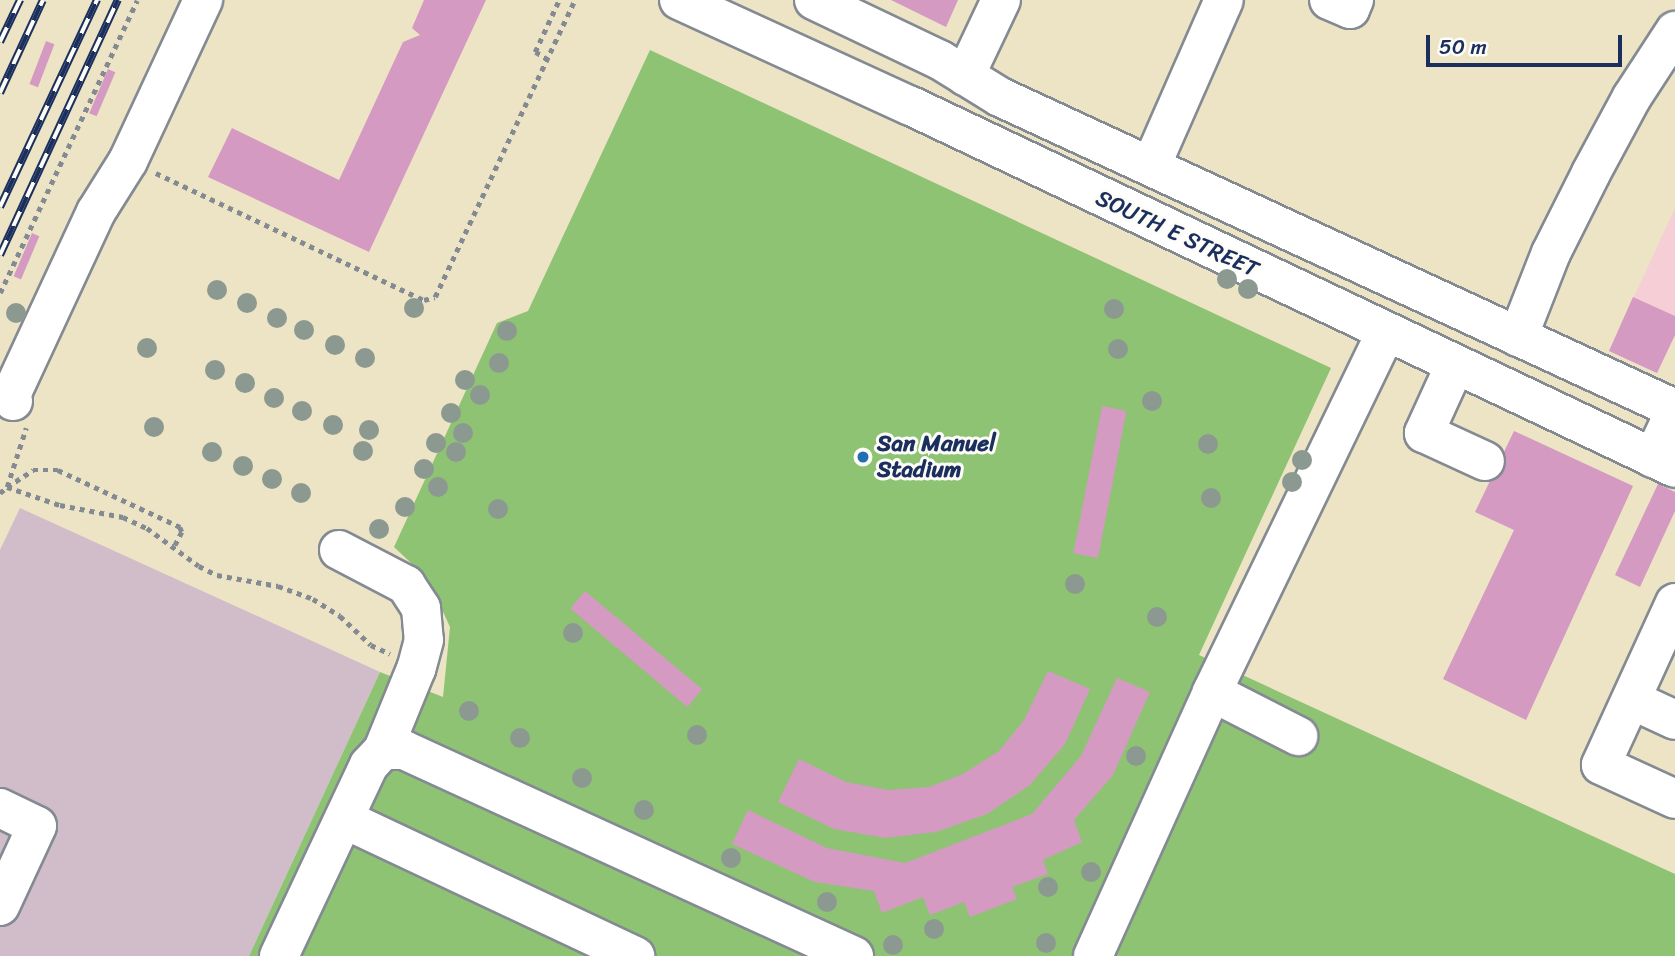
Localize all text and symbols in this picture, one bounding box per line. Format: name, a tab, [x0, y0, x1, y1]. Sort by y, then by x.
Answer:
scale bar	[1430, 21, 1626, 65]
text: 50 m	[1439, 28, 1487, 66]
street label: SOUTH E STREET	[1091, 184, 1263, 284]
place label: San Manuel Stadium	[877, 430, 994, 484]
marker: San Manuel Stadium	[855, 449, 871, 465]

